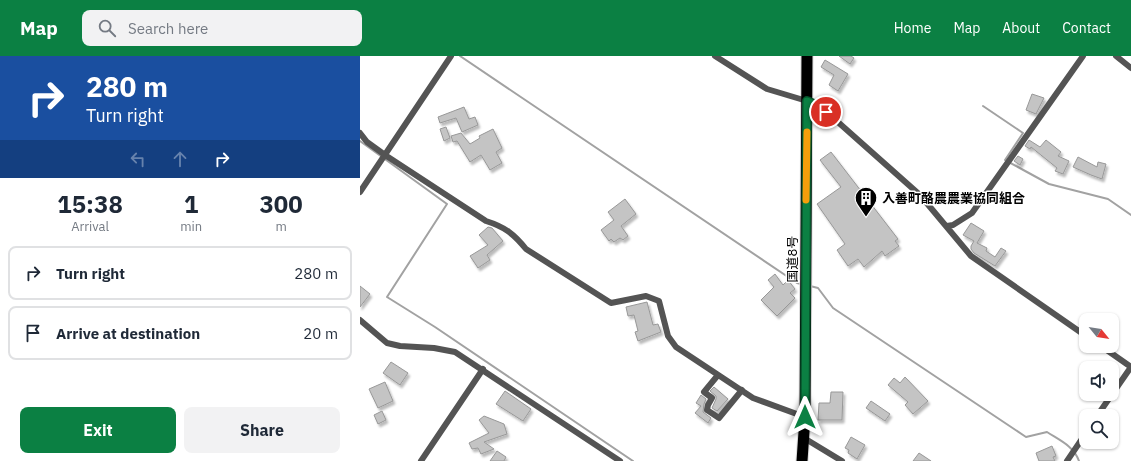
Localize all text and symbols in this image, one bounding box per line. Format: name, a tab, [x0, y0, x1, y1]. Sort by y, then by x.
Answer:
search box	[82, 10, 362, 46]
text: Map	[20, 16, 58, 40]
icon: search	[96, 17, 118, 39]
text: Search here	[128, 19, 208, 38]
text: Home	[894, 19, 931, 37]
text: Map	[953, 19, 980, 37]
text: About	[1002, 19, 1040, 37]
text: Contact	[1062, 19, 1111, 37]
text: 280 m	[86, 68, 168, 105]
icon: right	[20, 72, 72, 124]
pin	[809, 95, 843, 129]
icon: arrive	[815, 101, 837, 123]
text: Turn right	[86, 104, 164, 127]
icon: left	[127, 148, 149, 170]
icon: ahead	[169, 148, 191, 170]
icon: right	[211, 148, 233, 170]
building icon: 入善町酪農農業協同組合	[853, 185, 879, 218]
text: 15:38	[57, 188, 123, 220]
text: 1	[184, 188, 198, 220]
text: 300	[259, 188, 303, 220]
place label: 入善町酪農農業協同組合	[882, 190, 1025, 207]
text: Arrival	[71, 218, 109, 235]
text: min	[180, 218, 202, 235]
text: m	[275, 218, 287, 235]
street label: 国道8号	[784, 236, 801, 282]
icon: right	[22, 262, 44, 284]
text: Turn right	[56, 264, 125, 283]
text: 280 m	[294, 264, 338, 283]
north arrow	[1079, 313, 1119, 353]
map controls	[1079, 313, 1119, 449]
icon: arrive	[22, 322, 44, 344]
text: Arrive at destination	[56, 324, 200, 343]
text: 20 m	[303, 324, 338, 343]
button: sound	[1079, 361, 1119, 401]
position arrow	[784, 396, 826, 438]
button: Exit	[20, 407, 176, 453]
button: Share	[184, 407, 340, 453]
button: search	[1079, 409, 1119, 449]

